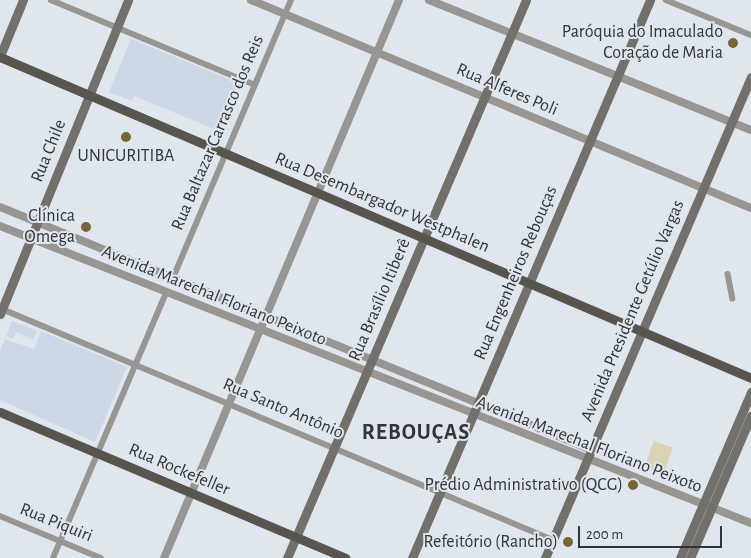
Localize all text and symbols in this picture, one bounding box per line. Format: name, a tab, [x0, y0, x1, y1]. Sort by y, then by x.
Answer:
place label: Paróquia do Imaculado Coração de Maria	[562, 22, 723, 64]
street label: Rua Baltazar Carrasco dos Reis	[167, 32, 269, 234]
marker: Paróquia do Imaculado Coração de Maria	[727, 37, 739, 49]
street label: Rua Alferes Poli	[453, 59, 561, 121]
street label: Rua Chile	[27, 116, 71, 186]
marker: UNICURITIBA	[120, 131, 132, 143]
place label: UNICURITIBA	[78, 145, 174, 167]
street label: Rua Desembargador Westphalen	[271, 148, 493, 258]
street label: Rua Engenheiros Rebouças	[470, 183, 562, 363]
street label: Avenida Presidente Getúlio Vargas	[576, 197, 690, 425]
place label: Clínica Omega	[24, 206, 75, 248]
marker: Clínica Omega	[79, 220, 93, 234]
street label: Rua Brasílio Itiberê	[344, 235, 416, 365]
street label: Avenida Marechal Floriano Peixoto	[98, 241, 330, 351]
street label: Rua Santo Antônio	[219, 374, 347, 444]
street label: Avenida Marechal Floriano Peixoto	[473, 392, 705, 498]
district label: REBOUÇAS	[361, 420, 471, 446]
street label: Rua Rockefeller	[125, 439, 233, 501]
place label: Prédio Administrativo (QCG)	[425, 474, 623, 496]
marker: Prédio Administrativo (QCG)	[627, 479, 639, 491]
street label: Rua Piquiri	[16, 499, 96, 547]
scale bar	[581, 516, 725, 548]
text: 200 m	[586, 527, 623, 542]
place label: Refeitório (Rancho)	[424, 531, 558, 553]
marker: Refeitório (Rancho)	[562, 536, 574, 548]

